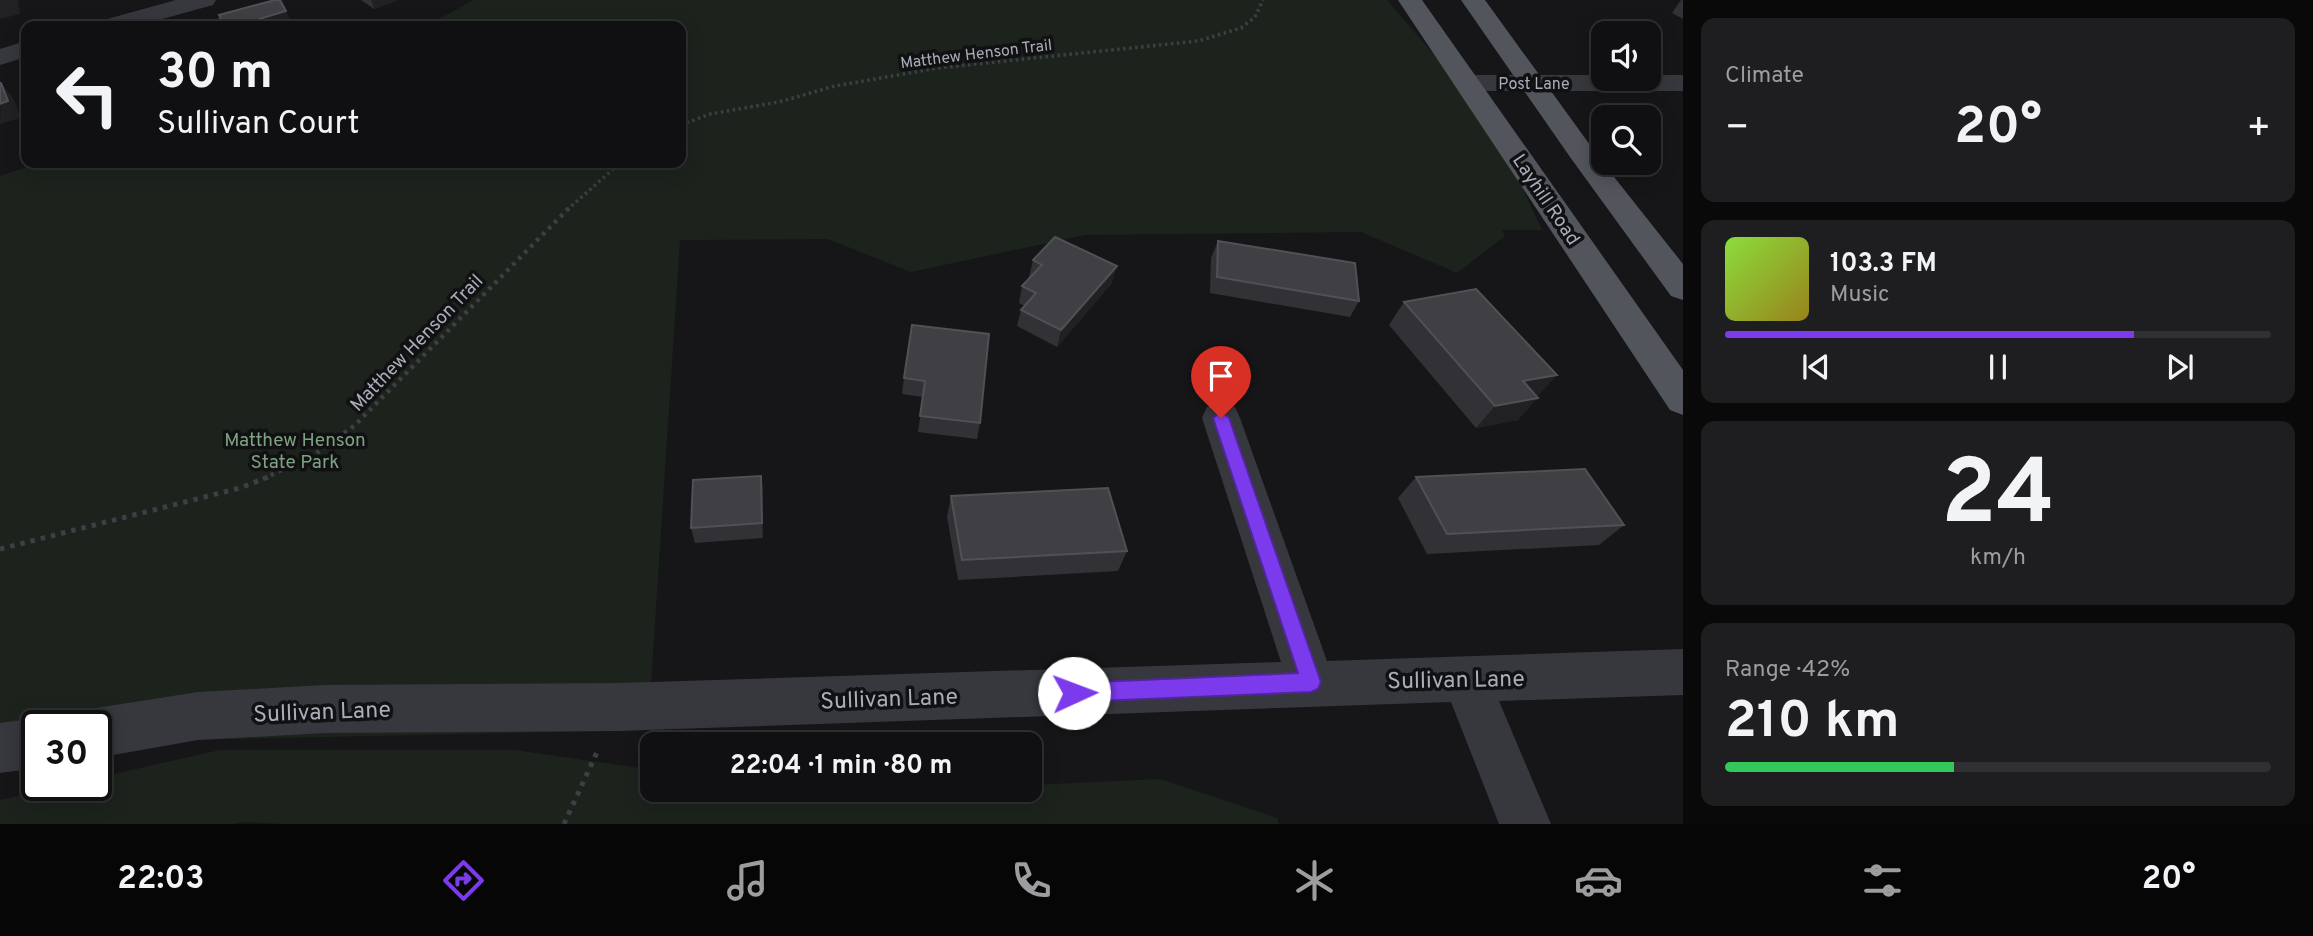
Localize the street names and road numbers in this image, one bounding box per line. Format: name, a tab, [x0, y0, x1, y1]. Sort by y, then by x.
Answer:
street label: Matthew Henson Trail	[899, 36, 1053, 74]
street label: Post Lane	[1498, 75, 1570, 95]
street label: Layhill Road	[1506, 150, 1585, 250]
street label: Matthew Henson Trail	[346, 270, 489, 417]
street label: Sullivan Lane	[1387, 666, 1525, 697]
street label: Sullivan Lane	[820, 684, 958, 717]
street label: Sullivan Lane	[253, 697, 391, 730]

